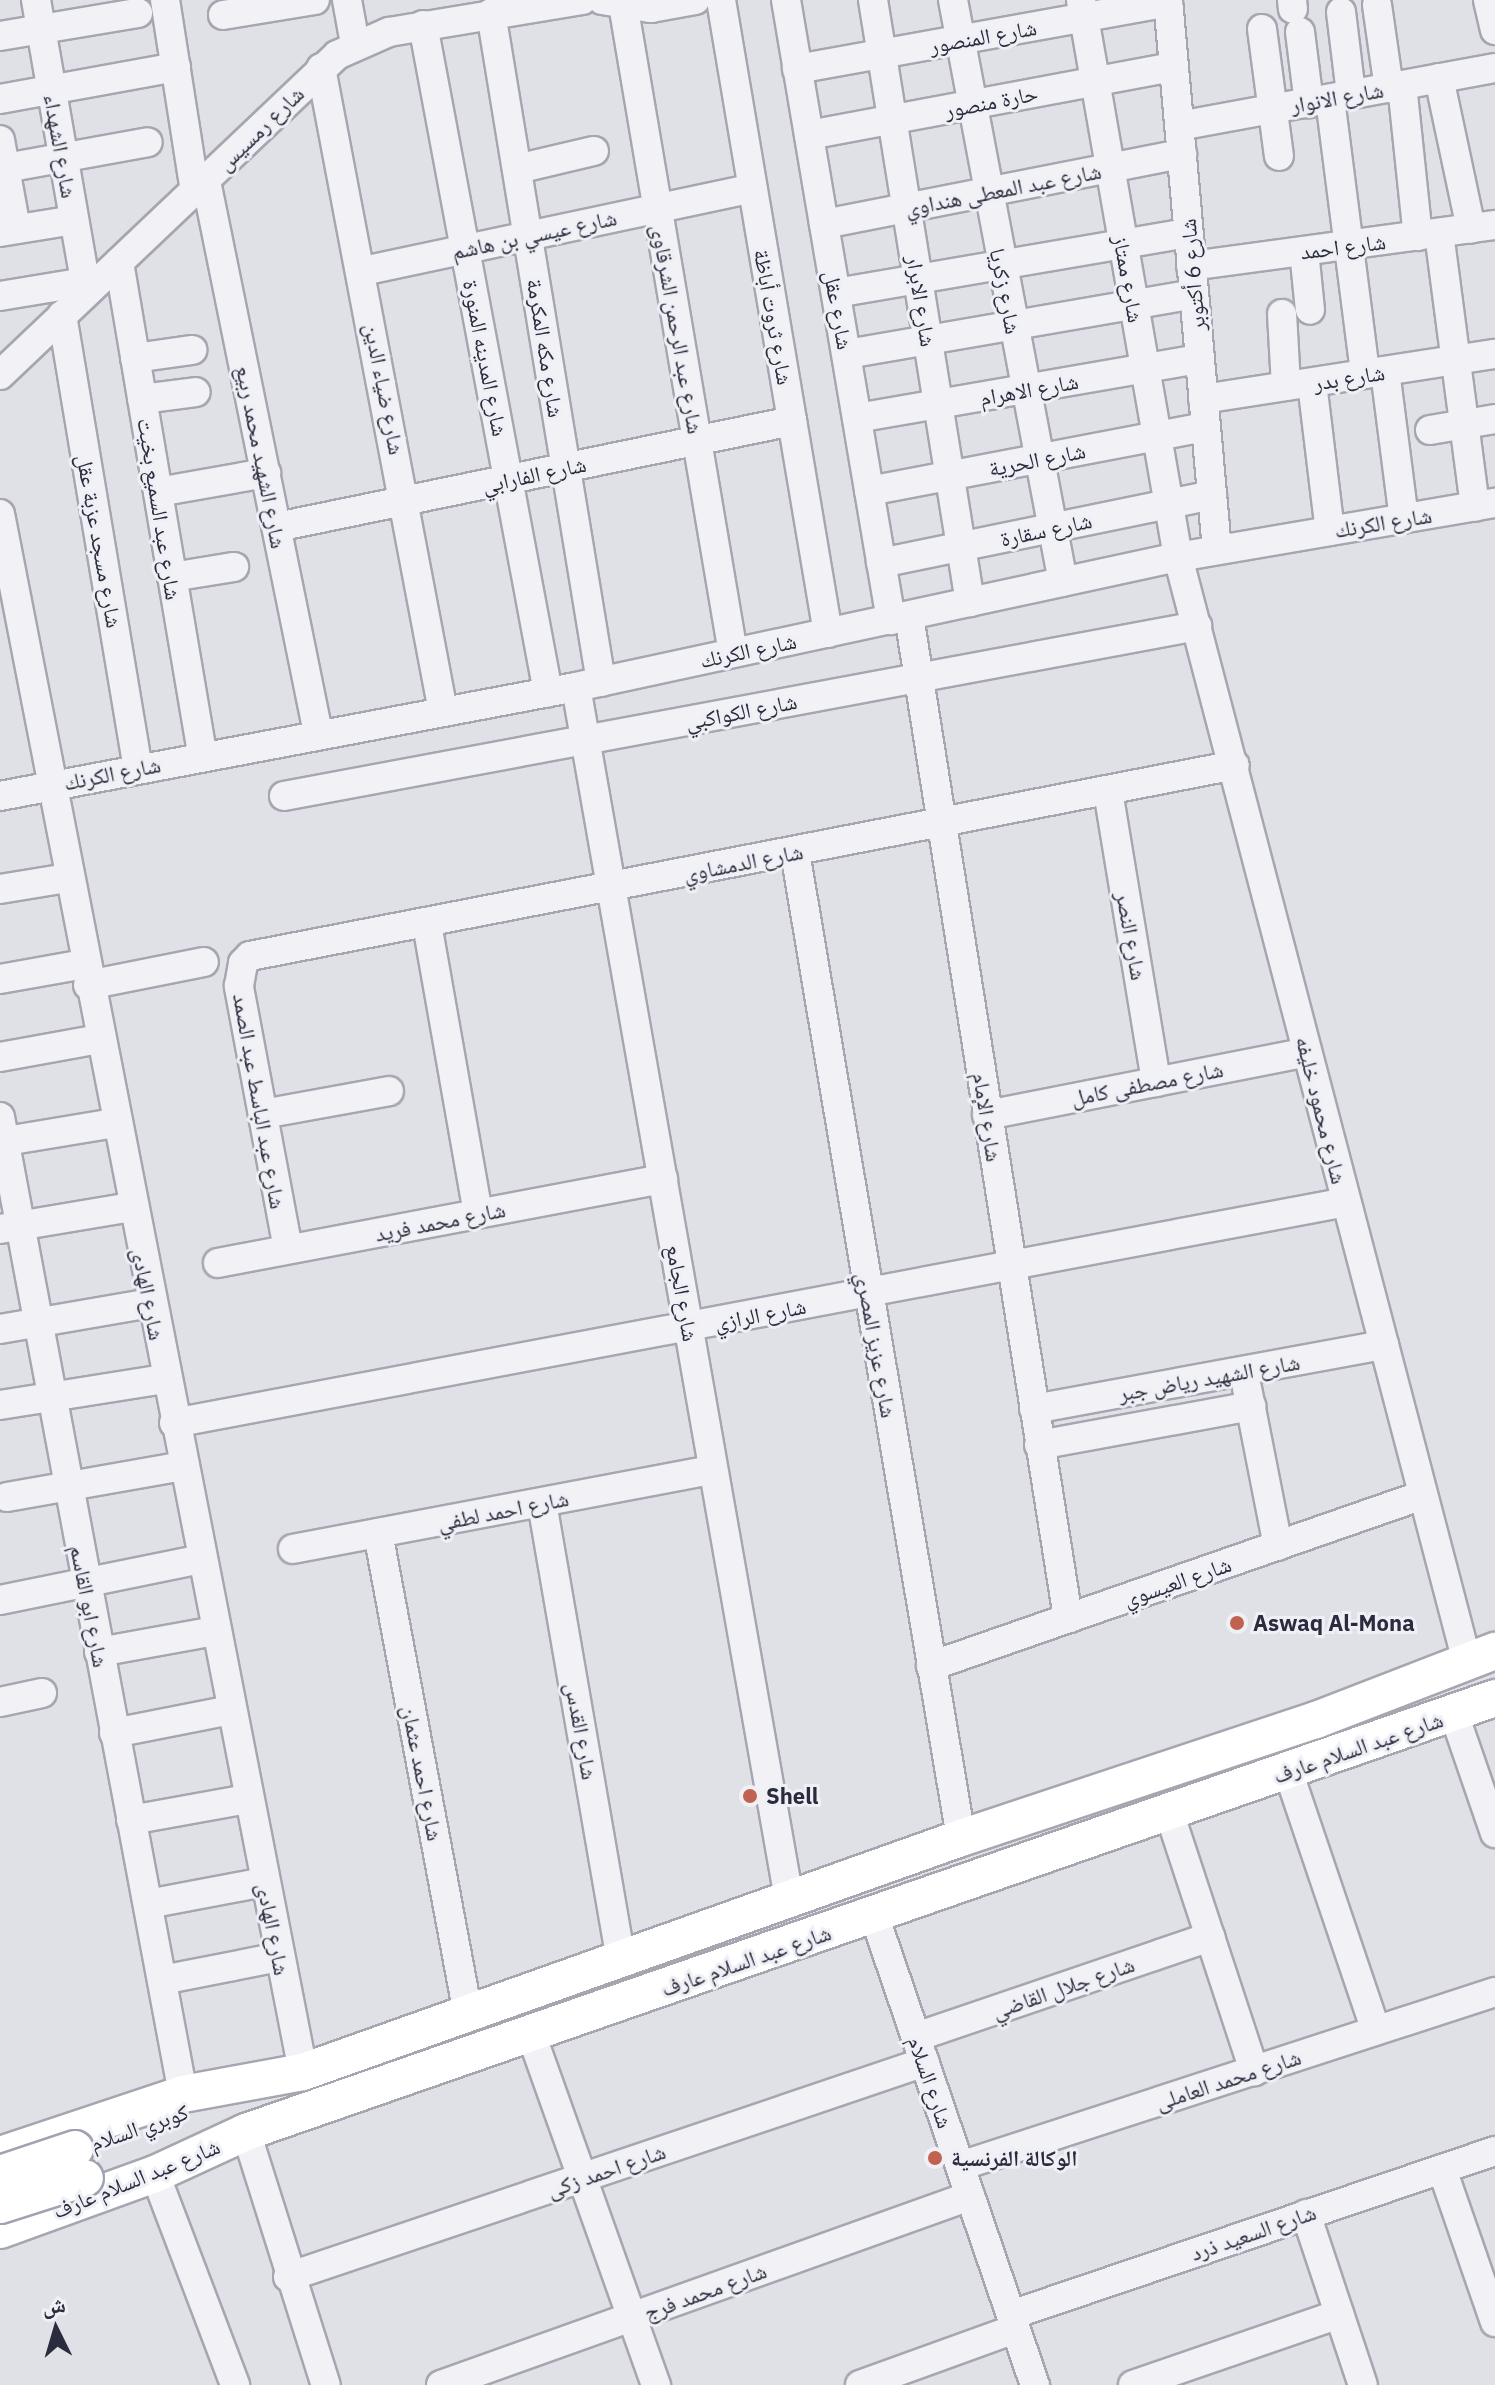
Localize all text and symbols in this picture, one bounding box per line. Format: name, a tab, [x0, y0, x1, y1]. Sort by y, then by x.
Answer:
street label: شارع المنصور	[927, 14, 1039, 58]
street label: شارع الانوار	[1289, 76, 1385, 118]
street label: حارة منصور	[942, 79, 1040, 123]
street label: شارع رمسيس	[211, 80, 309, 176]
street label: شارع الشهداء	[39, 92, 83, 200]
street label: شارع عبد المعطى هنداوي	[903, 157, 1103, 221]
street label: شارع عيسي بن هاشم	[449, 204, 619, 264]
street label: شارع 6 أكتوبر	[1174, 218, 1210, 332]
street label: شارع عبد الرحمن الشرقاوى	[647, 222, 709, 436]
street label: شارع احمد	[1299, 228, 1387, 264]
street label: شارع ممتاز	[1108, 233, 1150, 325]
street label: شارع زكريا	[985, 246, 1027, 336]
street label: شارع ثروت أباظة	[749, 247, 799, 387]
street label: شارع الابرار	[902, 253, 942, 349]
street label: شارع عقل	[819, 268, 859, 352]
street label: شارع مكه المكرمة	[522, 277, 570, 419]
street label: شارع المدينه المنورة	[458, 278, 514, 438]
street label: شارع ضياء الدين	[359, 321, 411, 457]
street label: شارع بدر	[1311, 358, 1387, 396]
street label: شارع الشهيد محمد ربيع	[231, 363, 293, 551]
street label: شارع الاهرام	[978, 367, 1080, 411]
street label: شارع عبد السميع بخيت	[133, 416, 187, 602]
street label: شارع الحرية	[986, 437, 1088, 481]
street label: شارع الفارابي	[479, 450, 589, 498]
street label: شارع مسجد عزبة عقل	[72, 452, 128, 630]
street label: شارع الكرنك	[1332, 501, 1434, 543]
street label: شارع سقارة	[998, 506, 1094, 552]
street label: شارع الكرنك	[697, 627, 799, 673]
street label: شارع الكواكبي	[683, 687, 799, 735]
street label: شارع الكرنك	[61, 751, 163, 795]
street label: شارع الدمشاوي	[681, 837, 805, 887]
street label: شارع النصر	[1111, 890, 1153, 982]
street label: شارع عبد الباسط عبد الصمد	[228, 991, 292, 1211]
street label: شارع محمود خليفه	[1291, 1033, 1353, 1187]
street label: شارع مصطفى كامل	[1069, 1055, 1225, 1111]
street label: شارع الإمام	[968, 1070, 1008, 1164]
street label: شارع محمد فريد	[372, 1195, 508, 1247]
street label: شارع الجامع	[662, 1243, 704, 1343]
street label: شارع الهادى	[127, 1246, 171, 1342]
street label: شارع عزيز المصري	[851, 1270, 903, 1420]
street label: شارع الرازي	[712, 1292, 808, 1336]
street label: شارع الشهيد رياض جبر	[1116, 1348, 1302, 1406]
street label: شارع احمد لطفي	[435, 1484, 571, 1536]
street label: شارع ابو القاسم	[65, 1543, 115, 1669]
street label: شارع العيسوي	[1120, 1550, 1234, 1612]
place label: Aswaq Al-Mona	[1253, 1610, 1415, 1636]
marker: Aswaq Al-Mona	[1228, 1614, 1246, 1632]
street label: شارع القدس	[560, 1680, 604, 1782]
street label: شارع احمد عثمان	[397, 1703, 449, 1843]
street label: شارع عبد السلام عارف	[1270, 1706, 1446, 1788]
place label: Shell	[766, 1783, 818, 1809]
marker: Shell	[741, 1787, 759, 1805]
street label: شارع الهادى	[252, 1881, 296, 1977]
street label: شارع عبد السلام عارف	[658, 1919, 834, 2001]
street label: شارع جلال القاضي	[988, 1950, 1138, 2024]
street label: شارع السلام	[903, 2032, 959, 2132]
street label: شارع محمد العاملى	[1152, 2043, 1304, 2115]
street label: كوبري السلام	[87, 2098, 191, 2156]
street label: شارع عبد السلام عارف	[49, 2132, 223, 2224]
street label: شارع احمد زكى	[543, 2137, 669, 2203]
place label: الوكالة الفرنسية	[951, 2145, 1077, 2171]
marker: الوكالة الفرنسية	[926, 2149, 944, 2167]
street label: شارع السعيد ذرد	[1187, 2198, 1319, 2266]
street label: شارع محمد فرج	[640, 2257, 770, 2325]
north arrow	[16, 2289, 96, 2369]
text: ش	[41, 2289, 67, 2320]

